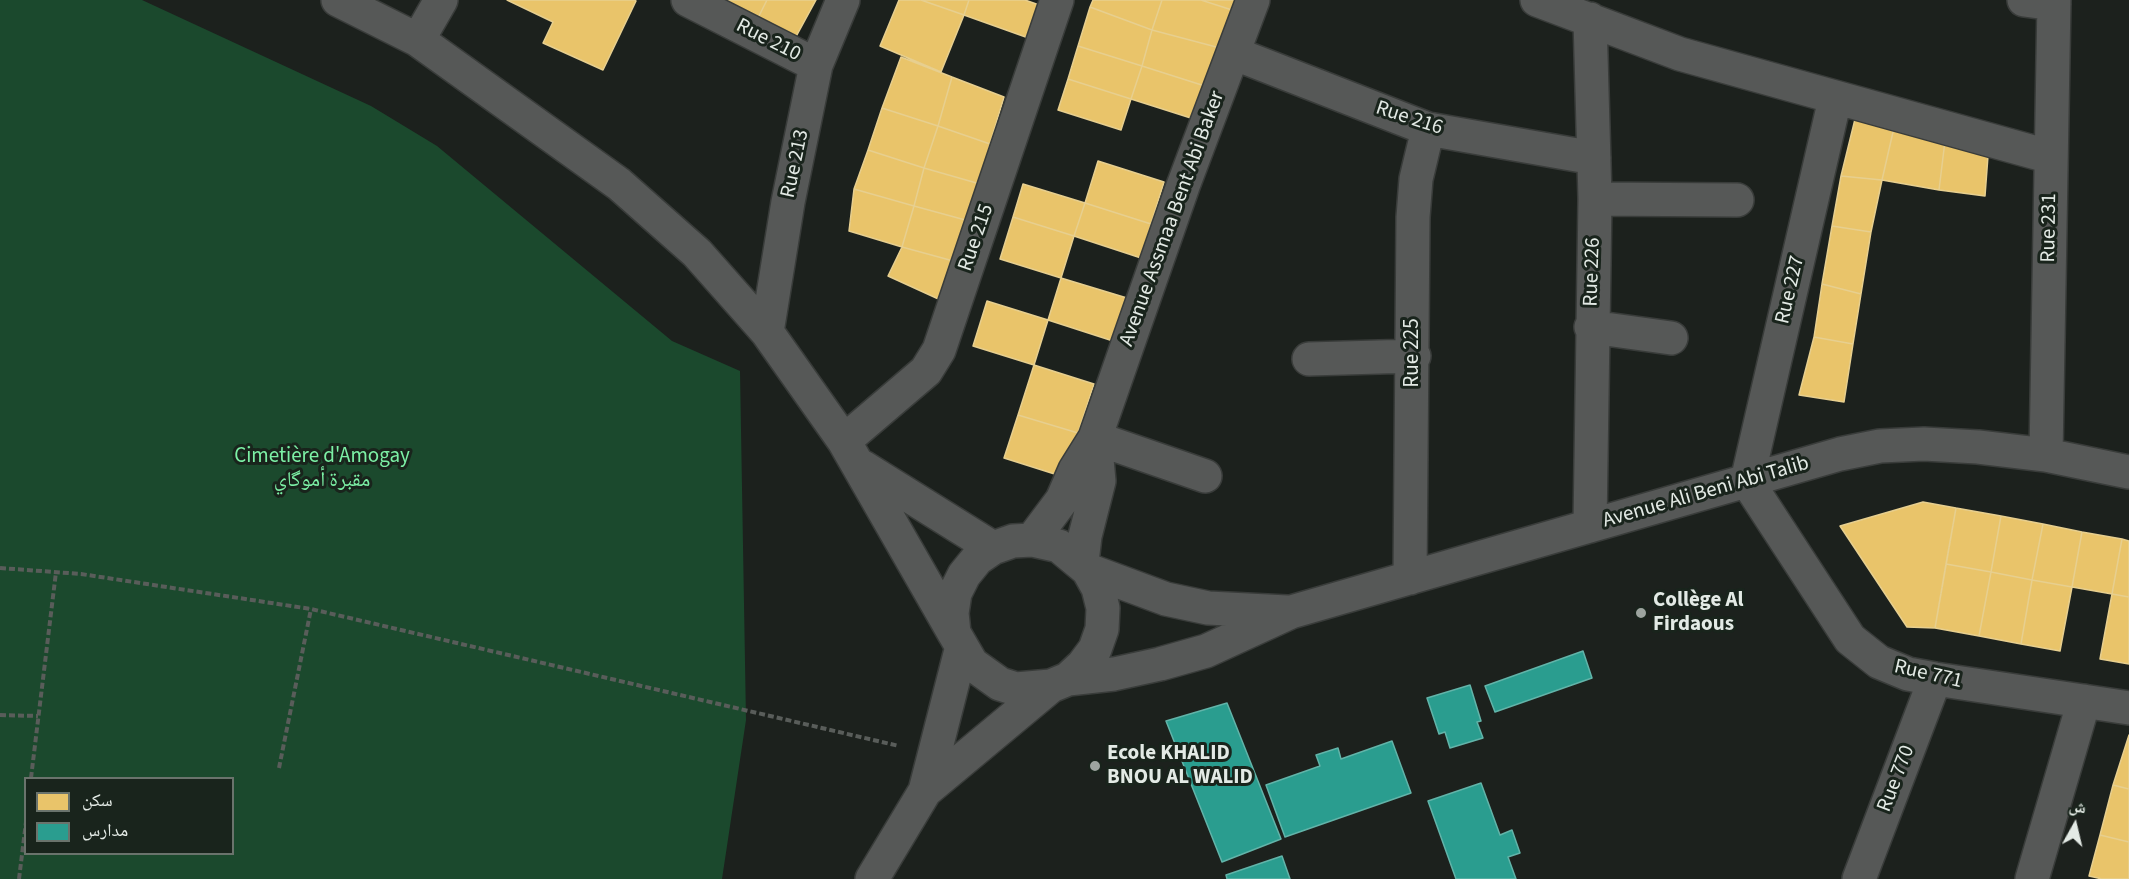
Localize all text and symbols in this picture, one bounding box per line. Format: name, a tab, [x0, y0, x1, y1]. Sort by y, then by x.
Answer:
street label: Rue 210	[731, 14, 805, 68]
street label: Avenue Assmaa Bent Abi Baker	[1115, 88, 1231, 350]
street label: Rue 216	[1372, 96, 1446, 142]
street label: Rue 213	[776, 127, 816, 201]
street label: Rue 231	[2037, 193, 2063, 263]
street label: Rue 215	[954, 201, 1000, 275]
street label: Rue 226	[1579, 237, 1607, 307]
street label: Rue 227	[1771, 253, 1811, 327]
street label: Rue 225	[1400, 318, 1426, 388]
park label: Cimetière d'Amogay مقبرة أموگاي	[234, 444, 410, 494]
street label: Avenue Ali Beni Abi Talib	[1600, 451, 1812, 535]
place label: Collège Al Firdaous	[1653, 588, 1744, 638]
marker: Collège Al Firdaous	[1634, 606, 1648, 620]
street label: Rue 771	[1891, 655, 1965, 695]
place label: Ecole KHALID BNOU AL WALID	[1107, 741, 1253, 791]
street label: Rue 770	[1873, 742, 1921, 816]
marker: Ecole KHALID BNOU AL WALID	[1088, 759, 1102, 773]
legend	[24, 777, 234, 855]
text: سكن	[82, 788, 113, 813]
north arrow	[2045, 795, 2105, 855]
text: ش	[2068, 795, 2087, 819]
text: مدارس	[82, 818, 128, 843]

